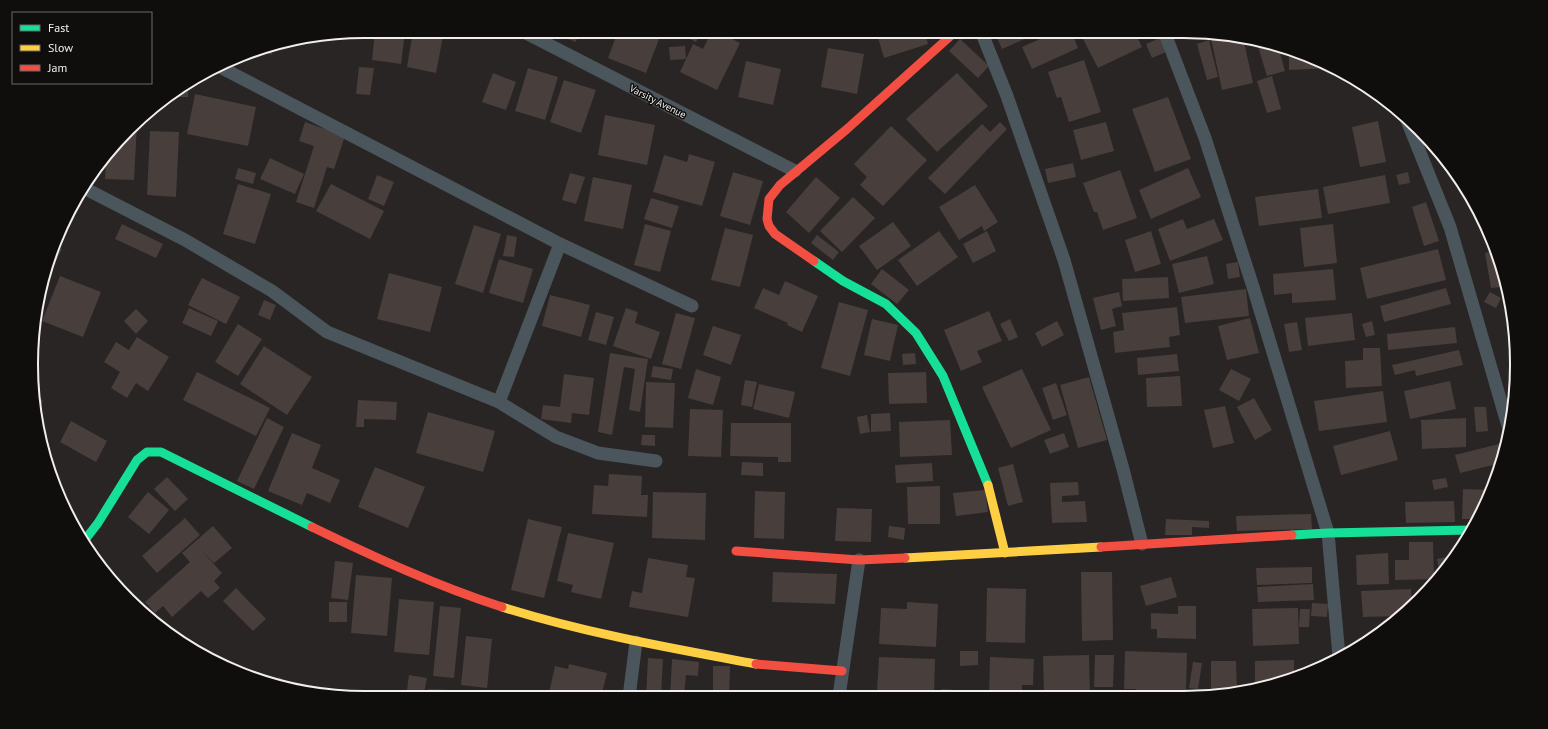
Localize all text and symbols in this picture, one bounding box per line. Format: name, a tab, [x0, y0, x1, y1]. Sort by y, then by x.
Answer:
legend	[12, 12, 152, 84]
text: Fast	[48, 20, 69, 35]
text: Slow	[48, 40, 73, 55]
text: Jam	[47, 60, 67, 75]
street label: Varsity Avenue	[626, 81, 688, 121]

